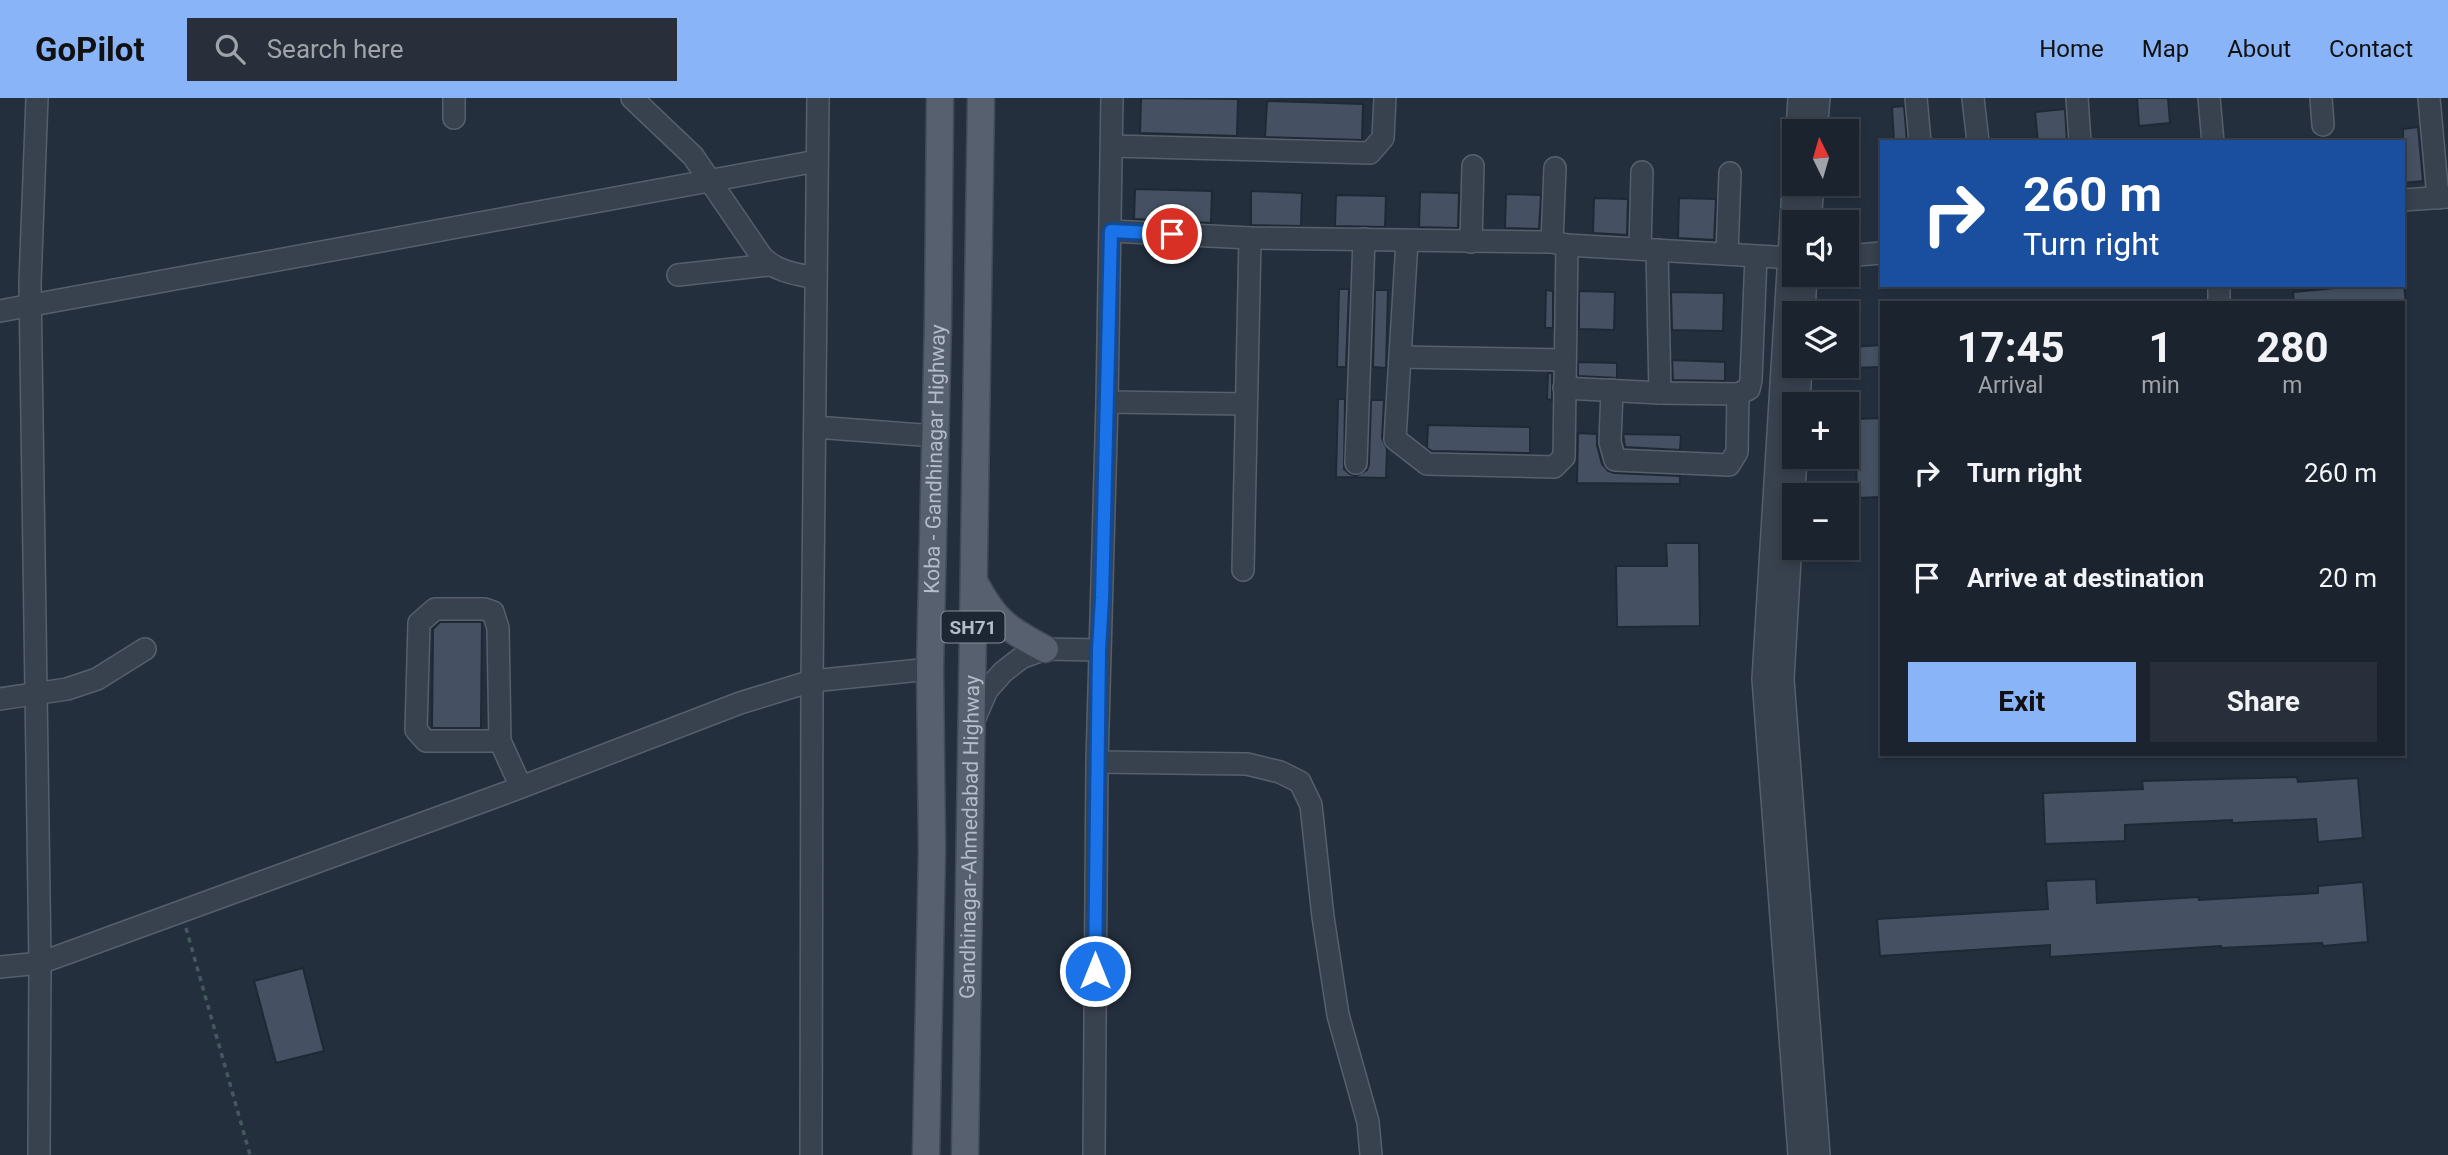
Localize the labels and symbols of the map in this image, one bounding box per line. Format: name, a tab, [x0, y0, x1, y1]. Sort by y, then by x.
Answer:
north arrow	[1782, 119, 1858, 196]
pin	[1142, 204, 1202, 264]
street label: Koba - Gandhinagar Highway	[920, 324, 950, 594]
road number: SH71	[942, 612, 1004, 642]
street label: Gandhinagar-Ahmedabad Highway	[955, 675, 984, 999]
position arrow	[1058, 934, 1132, 1008]

